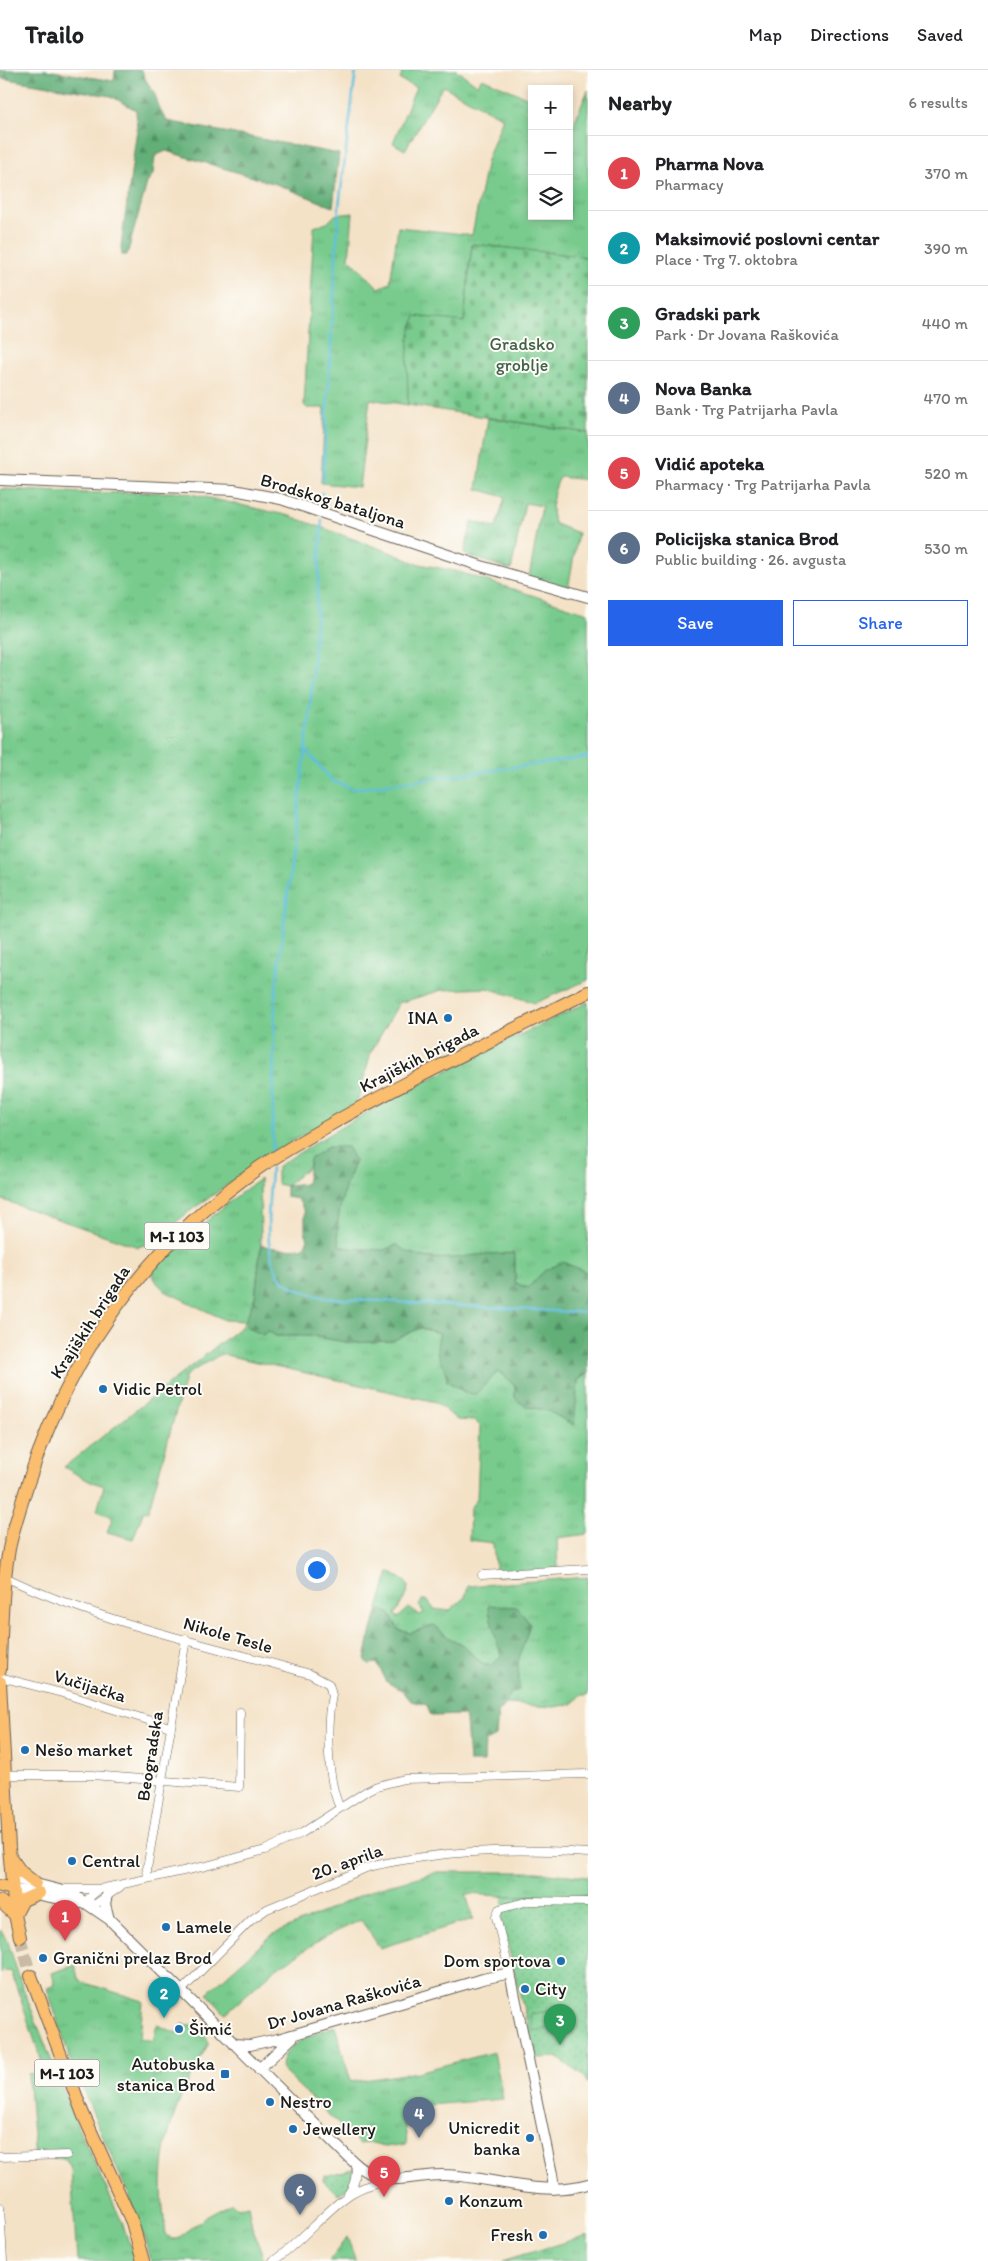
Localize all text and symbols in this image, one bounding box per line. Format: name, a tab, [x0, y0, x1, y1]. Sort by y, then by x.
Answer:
text: Trailo	[25, 20, 84, 49]
text: Map	[749, 24, 782, 46]
text: Directions	[810, 24, 889, 46]
text: Saved	[917, 24, 963, 46]
map controls	[528, 85, 573, 220]
button: +	[528, 85, 573, 130]
text: Nearby	[608, 90, 672, 115]
text: 6 results	[908, 93, 968, 112]
button: −	[528, 130, 573, 175]
text: Pharma Nova	[655, 152, 764, 175]
text: 1	[620, 164, 628, 183]
text: 370 m	[924, 164, 968, 183]
button: layers	[528, 175, 573, 220]
text: Pharmacy	[655, 175, 723, 194]
text: Maksimović poslovni centar	[655, 227, 879, 250]
text: 2	[620, 239, 628, 258]
text: 390 m	[924, 239, 968, 258]
text: Place · Trg 7. oktobra	[655, 250, 798, 269]
text: Gradski park	[655, 302, 760, 325]
text: 3	[620, 314, 628, 333]
text: 440 m	[922, 314, 968, 333]
text: Park · Dr Jovana Raškovića	[655, 325, 839, 344]
park label: Gradsko groblje	[489, 333, 555, 376]
text: Nova Banka	[655, 377, 752, 400]
text: 4	[619, 389, 629, 408]
text: 470 m	[924, 389, 968, 408]
text: Bank · Trg Patrijarha Pavla	[655, 400, 838, 419]
text: Vidić apoteka	[655, 452, 764, 475]
text: 5	[620, 464, 628, 483]
text: 520 m	[924, 464, 968, 483]
street label: Brodskog bataljona	[258, 468, 409, 534]
text: Pharmacy · Trg Patrijarha Pavla	[655, 475, 871, 494]
text: Policijska stanica Brod	[655, 527, 838, 550]
text: 6	[620, 539, 628, 558]
text: 530 m	[924, 539, 968, 558]
text: Public building · 26. avgusta	[655, 550, 846, 569]
button: Save	[608, 600, 783, 646]
button: Share	[793, 600, 968, 646]
place label: INA	[408, 1007, 438, 1029]
marker: INA	[442, 1012, 454, 1024]
street label: Krajiških brigada	[356, 1018, 483, 1097]
road number: M-I 103	[144, 1222, 210, 1250]
street label: Krajiških brigada	[45, 1261, 135, 1383]
place label: Vidic Petrol	[113, 1378, 202, 1400]
marker: Vidic Petrol	[97, 1383, 109, 1395]
your location	[304, 1557, 330, 1583]
street label: Nikole Tesle	[181, 1612, 275, 1658]
street label: Vučijačka	[51, 1665, 129, 1708]
street label: Beogradska	[132, 1709, 168, 1803]
place label: Nešo market	[35, 1739, 133, 1761]
marker: Nešo market	[19, 1744, 31, 1756]
street label: 20. aprila	[309, 1839, 386, 1885]
place label: Central	[82, 1850, 140, 1872]
marker: Central	[66, 1855, 78, 1867]
pin: 1	[49, 1900, 81, 1941]
place label: Lamele	[176, 1916, 232, 1938]
marker: Lamele	[160, 1921, 172, 1933]
place label: Granični prelaz Brod	[53, 1947, 212, 1969]
place label: Dom sportova	[443, 1950, 552, 1972]
marker: Granični prelaz Brod	[37, 1952, 49, 1964]
marker: Dom sportova	[555, 1955, 567, 1967]
street label: Dr Jovana Raškovića	[265, 1969, 424, 2034]
pin: 2	[148, 1977, 180, 2018]
place label: City	[535, 1978, 567, 2000]
marker: City	[519, 1983, 531, 1995]
pin: 3	[544, 2004, 576, 2045]
place label: Šimić	[189, 2018, 232, 2040]
marker: Šimić	[173, 2023, 185, 2035]
place label: Autobuska stanica Brod	[117, 2053, 216, 2096]
road number: M-I 103	[34, 2060, 100, 2086]
marker: Autobuska stanica Brod	[219, 2068, 231, 2080]
place label: Nestro	[280, 2091, 332, 2113]
marker: Nestro	[264, 2096, 276, 2108]
pin: 4	[403, 2097, 435, 2138]
place label: Unicredit banka	[448, 2117, 520, 2160]
place label: Jewellery	[303, 2118, 376, 2140]
marker: Jewellery	[287, 2123, 299, 2135]
marker: Unicredit banka	[524, 2132, 536, 2144]
pin: 5	[368, 2156, 400, 2197]
pin: 6	[284, 2174, 316, 2215]
place label: Konzum	[459, 2190, 523, 2212]
marker: Konzum	[443, 2195, 455, 2207]
place label: Fresh	[491, 2224, 533, 2246]
marker: Fresh	[537, 2229, 549, 2241]

